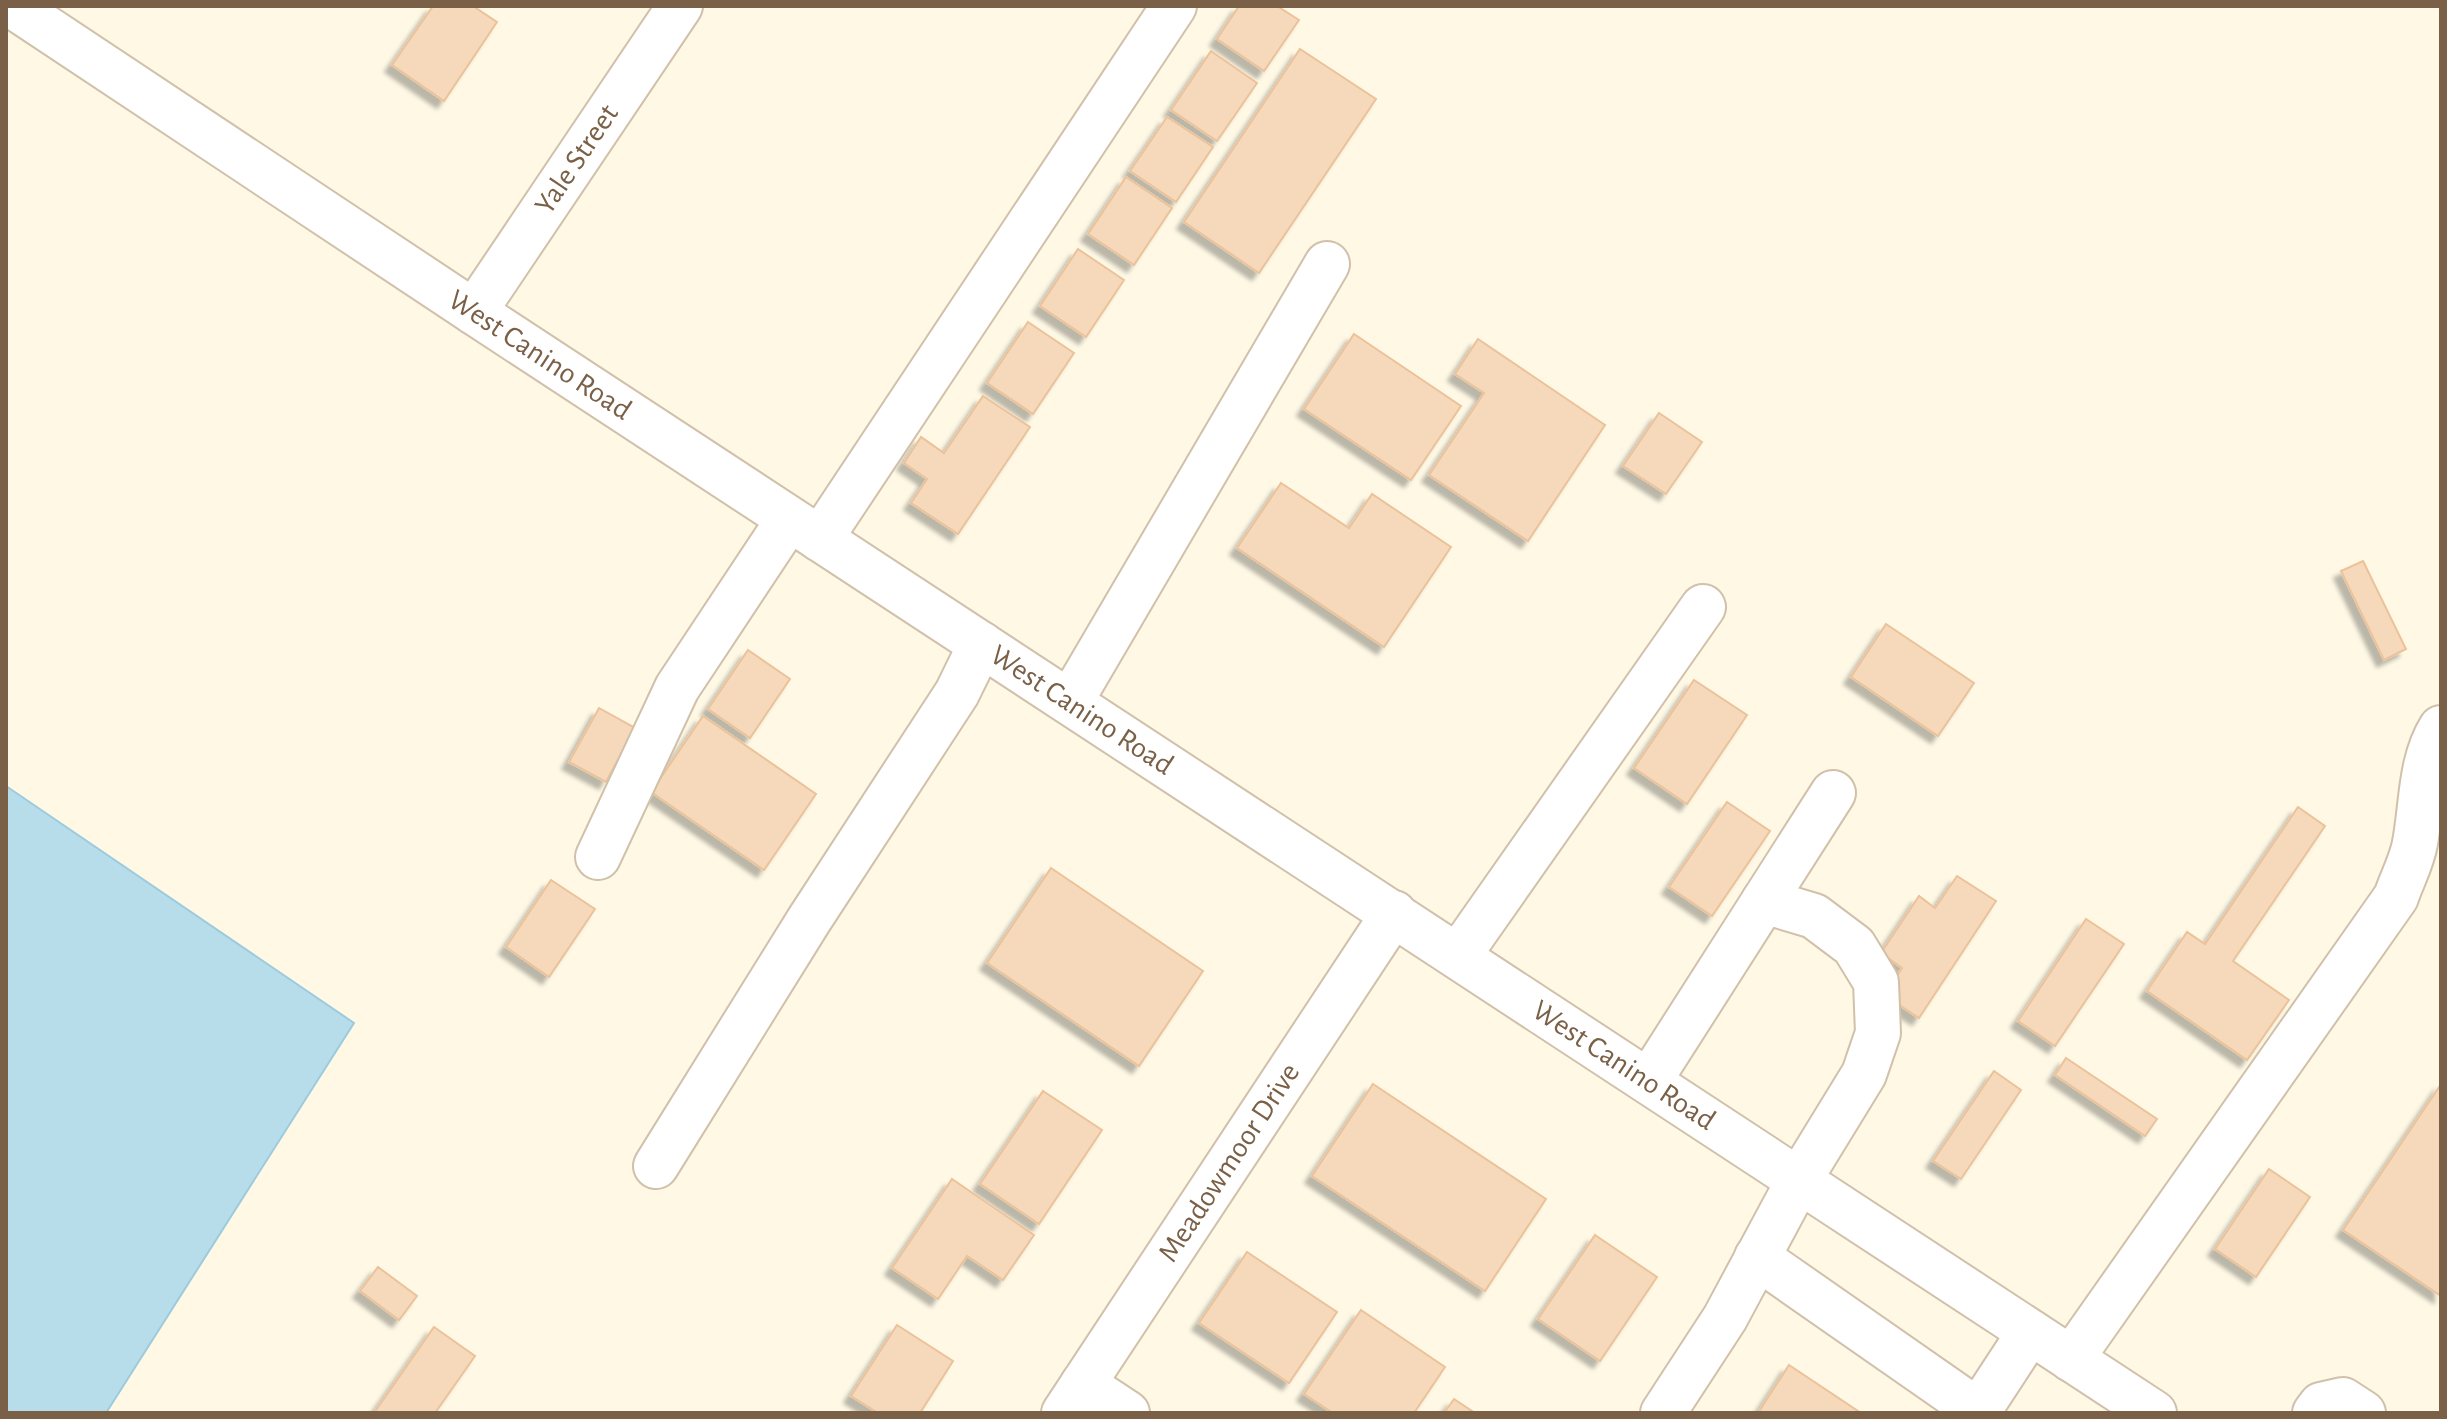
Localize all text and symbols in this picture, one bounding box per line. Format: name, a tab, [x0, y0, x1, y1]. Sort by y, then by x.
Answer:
street label: Yale Street	[529, 99, 624, 219]
street label: West Canino Road	[443, 284, 637, 426]
street label: West Canino Road	[985, 640, 1179, 781]
street label: West Canino Road	[1527, 995, 1721, 1136]
street label: Meadowmoor Drive	[1153, 1058, 1305, 1267]

